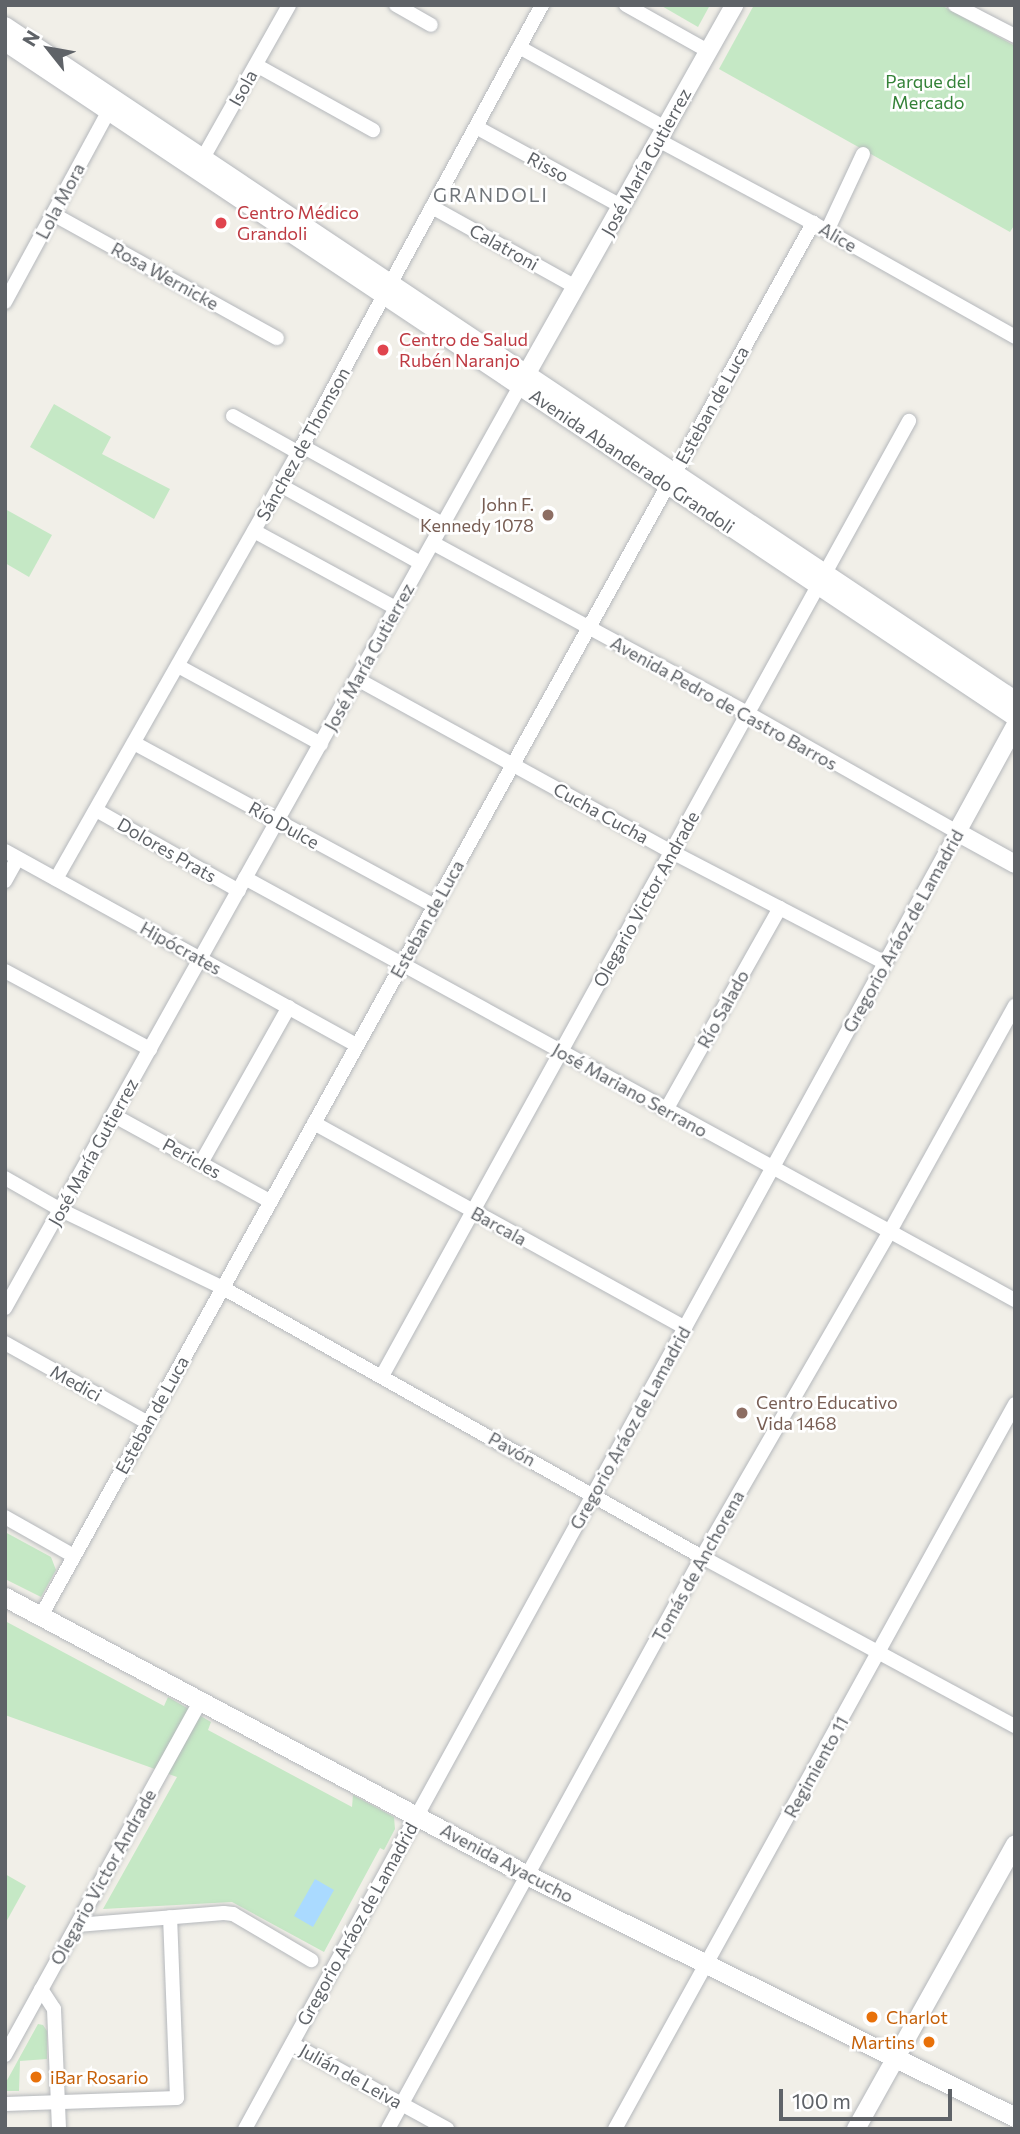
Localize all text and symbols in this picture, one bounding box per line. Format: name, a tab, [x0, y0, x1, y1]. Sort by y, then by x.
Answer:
north arrow	[14, 14, 84, 84]
text: N	[17, 26, 44, 50]
street label: Isola	[224, 66, 262, 110]
park label: Parque del Mercado	[885, 71, 971, 114]
street label: José María Gutierrez	[596, 84, 696, 240]
street label: Risso	[524, 147, 572, 187]
street label: Lola Mora	[31, 159, 89, 243]
district label: GRANDOLI	[434, 184, 548, 206]
place label: Centro Médico Grandoli	[237, 202, 359, 244]
marker: Centro Médico Grandoli	[211, 213, 231, 233]
street label: Alice	[815, 218, 861, 256]
street label: Calatroni	[466, 219, 542, 275]
street label: Rosa Wernicke	[107, 238, 223, 314]
place label: Centro de Salud Rubén Naranjo	[399, 329, 528, 372]
marker: Centro de Salud Rubén Naranjo	[373, 340, 393, 360]
street label: Esteban de Luca	[671, 342, 753, 468]
street label: Sánchez de Thomson	[252, 363, 354, 525]
street label: Avenida Abanderado Grandoli	[526, 384, 738, 538]
place label: John F. Kennedy 1078	[420, 494, 534, 536]
marker: John F. Kennedy 1078	[540, 507, 556, 523]
street label: José María Gutierrez	[319, 579, 419, 735]
street label: Avenida Pedro de Castro Barros	[607, 632, 841, 774]
street label: Cucha Cucha	[550, 778, 652, 848]
street label: Río Dulce	[245, 797, 323, 853]
street label: Olegario Victor Andrade	[589, 807, 703, 991]
street label: Dolores Prats	[114, 813, 220, 887]
street label: Gregorio Aráoz de Lamadrid	[838, 826, 968, 1036]
street label: Esteban de Luca	[386, 856, 468, 982]
street label: Hipócrates	[137, 917, 225, 979]
street label: Río Salado	[693, 966, 753, 1052]
street label: José Mariano Serrano	[549, 1038, 711, 1142]
street label: José María Gutierrez	[43, 1074, 143, 1230]
street label: Pericles	[159, 1133, 225, 1183]
street label: Barcala	[467, 1202, 531, 1250]
street label: Gregorio Aráoz de Lamadrid	[565, 1323, 695, 1533]
street label: Esteban de Luca	[111, 1352, 193, 1478]
street label: Medici	[47, 1360, 105, 1406]
place label: Centro Educativo Vida 1468	[756, 1392, 898, 1434]
marker: Centro Educativo Vida 1468	[734, 1405, 750, 1421]
street label: Pavón	[485, 1427, 539, 1471]
street label: Tomás de Anchorena	[647, 1487, 749, 1645]
street label: Regimiento 11	[779, 1713, 853, 1821]
street label: Olegario Victor Andrade	[46, 1785, 160, 1969]
street label: Gregorio Aráoz de Lamadrid	[292, 1819, 422, 2029]
street label: Avenida Ayacucho	[437, 1819, 577, 1907]
place label: Charlot	[886, 2006, 948, 2028]
marker: Charlot	[864, 2009, 880, 2025]
place label: Martins	[851, 2031, 915, 2053]
marker: Martins	[921, 2034, 937, 2050]
street label: Julián de Leiva	[296, 2039, 406, 2113]
place label: iBar Rosario	[50, 2066, 149, 2088]
marker: iBar Rosario	[28, 2069, 44, 2085]
scale bar	[782, 2074, 955, 2118]
text: 100 m	[792, 2088, 851, 2113]

